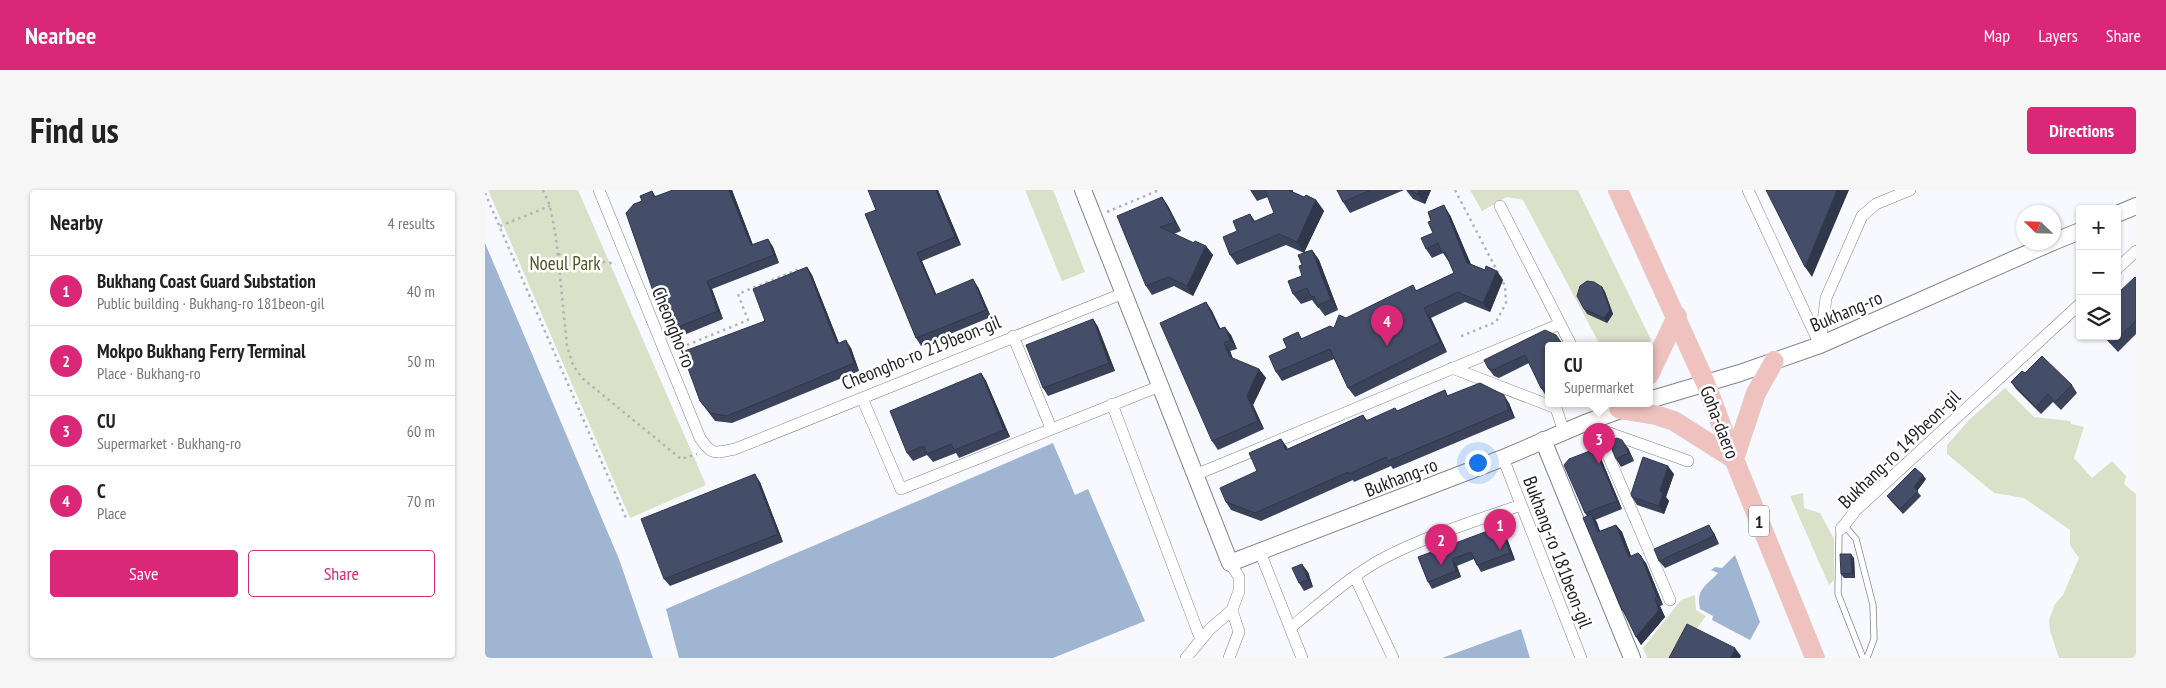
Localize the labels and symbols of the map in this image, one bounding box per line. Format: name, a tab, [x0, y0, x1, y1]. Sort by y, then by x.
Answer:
north arrow	[2016, 205, 2061, 250]
park label: Noeul Park	[529, 251, 601, 275]
street label: Cheongho-ro	[647, 283, 701, 371]
street label: Bukhang-ro	[1806, 285, 1886, 337]
pin: 4	[1371, 305, 1403, 346]
street label: Cheongho-ro 219beon-gil	[838, 309, 1005, 395]
street label: Goha-daero	[1695, 382, 1745, 462]
street label: Bukhang-ro 149beon-gil	[1833, 384, 1965, 513]
pin: 3	[1583, 423, 1615, 464]
your location	[1465, 450, 1491, 476]
street label: Bukhang-ro	[1361, 452, 1441, 502]
street label: Bukhang-ro 181beon-gil	[1518, 473, 1598, 632]
road number: 1	[1749, 506, 1769, 536]
pin: 1	[1484, 509, 1516, 550]
pin: 2	[1425, 524, 1457, 565]

